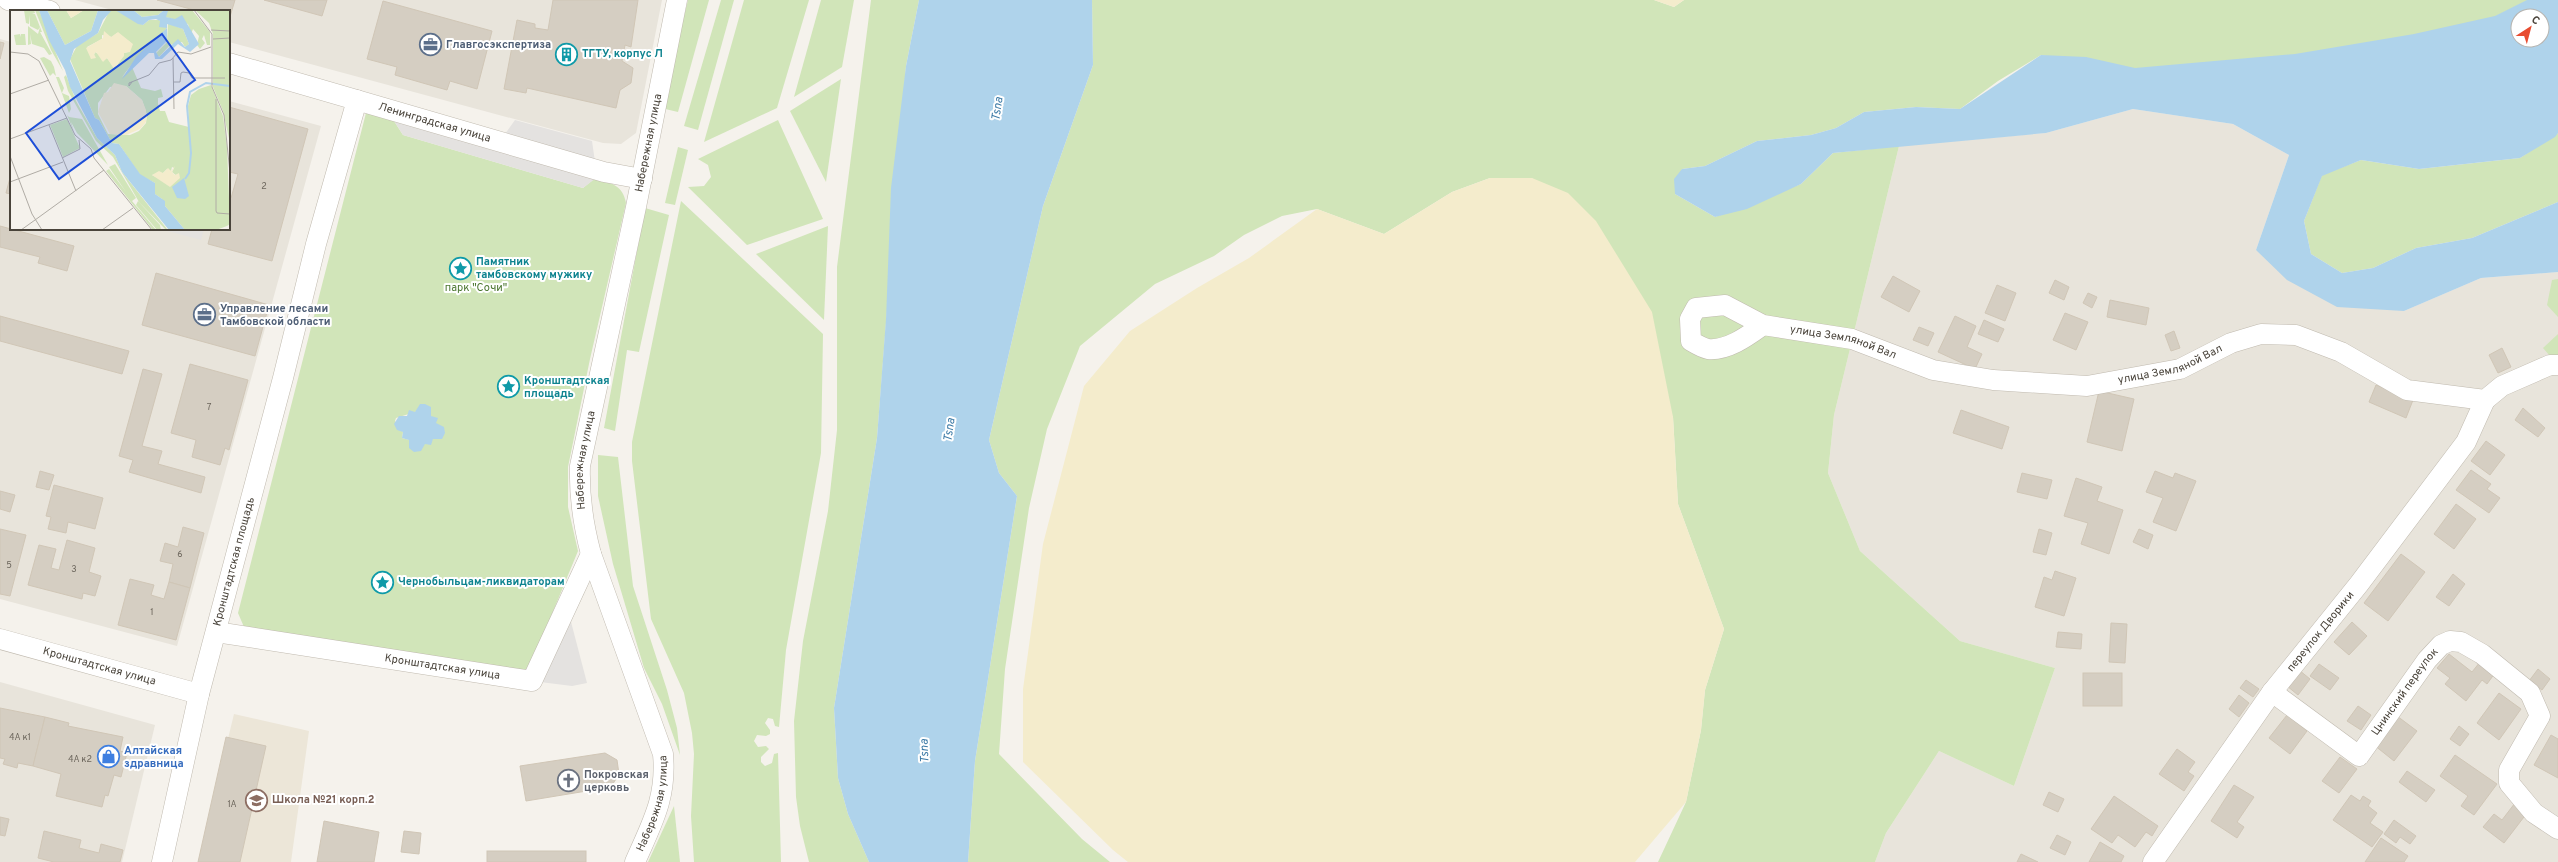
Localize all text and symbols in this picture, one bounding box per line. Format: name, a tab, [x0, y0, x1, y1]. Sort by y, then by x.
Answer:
north arrow	[2510, 8, 2550, 48]
inset map	[10, 10, 230, 230]
text: С	[2528, 13, 2542, 28]
office icon: Главгосэкспертиза	[417, 32, 443, 58]
place label: Главгосэкспертиза	[446, 38, 551, 52]
building icon: ТГТУ, корпус Л	[554, 41, 580, 67]
place label: ТГТУ, корпус Л	[582, 47, 663, 61]
street label: Набережная улица	[632, 92, 665, 193]
water label: Tsna	[988, 95, 1008, 122]
street label: Ленинградская улица	[377, 100, 493, 146]
house number: 2	[261, 181, 267, 192]
place icon: Памятник тамбовскому мужику	[447, 255, 473, 281]
place label: Памятник тамбовскому мужику	[476, 255, 592, 282]
park label: парк "Сочи"	[445, 281, 507, 295]
office icon: Управление лесами Тамбовской области	[192, 302, 218, 328]
place label: Управление лесами Тамбовской области	[220, 302, 331, 329]
street label: улица Земляной Вал	[1789, 322, 1898, 362]
street label: улица Земляной Вал	[2117, 342, 2225, 387]
place icon: Кронштадтская площадь	[496, 374, 522, 400]
place label: Кронштадтская площадь	[524, 374, 610, 401]
house number: 7	[207, 402, 212, 413]
street label: Набережная улица	[573, 409, 599, 510]
water label: Tsna	[940, 416, 960, 443]
street label: Кронштадтская площадь	[210, 495, 258, 628]
house number: 6	[177, 549, 183, 560]
house number: 5	[6, 560, 12, 571]
house number: 3	[71, 564, 77, 575]
place icon: Чернобыльцам-ликвидаторам	[370, 569, 396, 595]
place label: Чернобыльцам-ликвидаторам	[398, 575, 565, 589]
street label: переулок Дворики	[2284, 588, 2357, 675]
house number: 1	[150, 607, 154, 618]
street label: Кронштадтская улица	[41, 644, 158, 689]
street label: Цнинский переулок	[2369, 645, 2442, 738]
street label: Кронштадтская улица	[384, 651, 501, 683]
house number: 4А к1	[9, 732, 31, 743]
water label: Tsna	[917, 738, 933, 763]
shop icon: Алтайская здравница	[95, 744, 121, 770]
place label: Алтайская здравница	[124, 744, 184, 771]
house number: 4А к2	[68, 754, 92, 765]
street label: Набережная улица	[634, 755, 671, 854]
church icon: Покровская церковь	[556, 768, 582, 794]
place label: Покровская церковь	[584, 768, 649, 795]
school or university icon: Школа №21 корп.2	[243, 787, 269, 813]
place label: Школа №21 корп.2	[272, 793, 374, 807]
house number: 1А	[227, 799, 237, 810]

